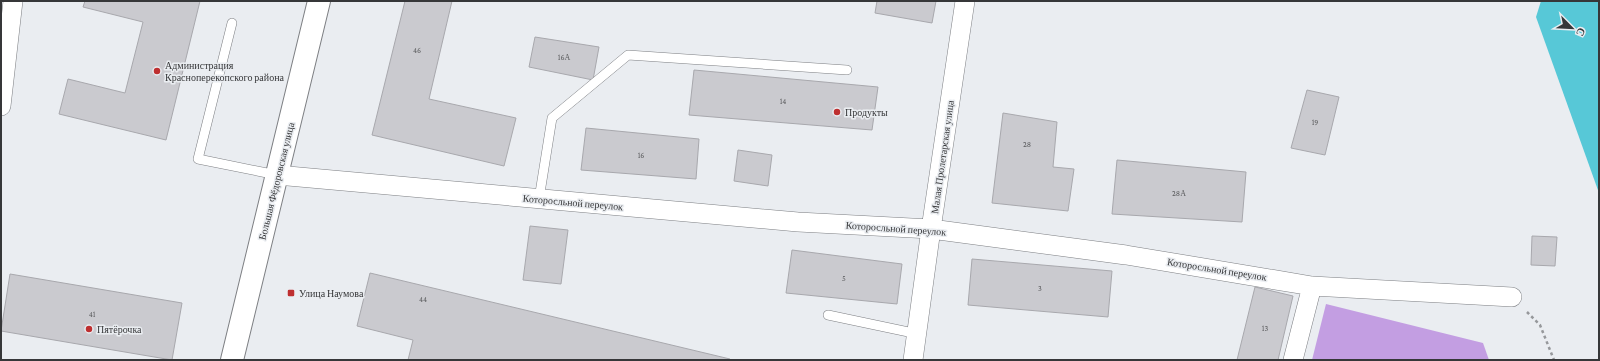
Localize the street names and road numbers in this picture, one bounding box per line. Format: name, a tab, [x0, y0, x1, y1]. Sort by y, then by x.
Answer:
street label: Малая Пролетарская улица	[929, 99, 956, 215]
street label: Большая Фёдоровская улица	[257, 121, 297, 241]
street label: Которосльной переулок	[522, 193, 624, 212]
street label: Которосльной переулок	[845, 220, 947, 237]
street label: Которосльной переулок	[1166, 256, 1268, 283]

